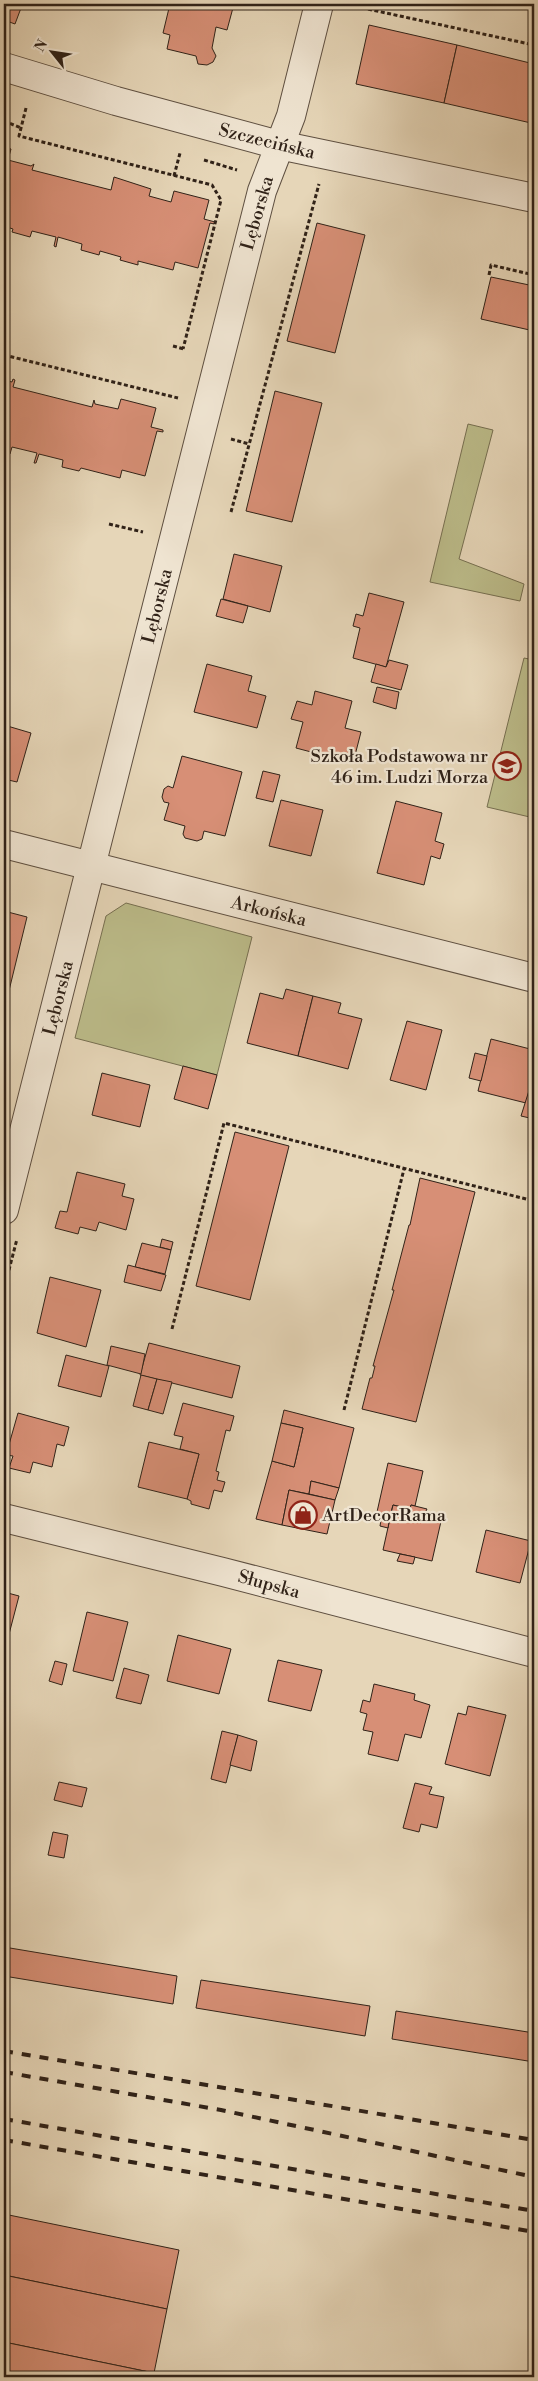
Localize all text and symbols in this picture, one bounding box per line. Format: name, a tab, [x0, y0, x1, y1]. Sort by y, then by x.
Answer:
north arrow	[28, 28, 78, 78]
text: N	[31, 37, 52, 55]
street label: Szczecińska	[216, 118, 318, 165]
street label: Lęborska	[236, 173, 279, 253]
street label: Lęborska	[137, 566, 178, 646]
place label: Szkoła Podstawowa nr 46 im. Ludzi Morza	[311, 745, 489, 789]
school or university icon: Szkoła Podstawowa nr 46 im. Ludzi Morza	[492, 751, 522, 781]
street label: Arkońska	[228, 891, 310, 932]
street label: Lęborska	[38, 958, 79, 1038]
shop icon: ArtDecorRama	[288, 1500, 318, 1530]
place label: ArtDecorRama	[321, 1504, 447, 1527]
street label: Słupska	[235, 1565, 303, 1604]

